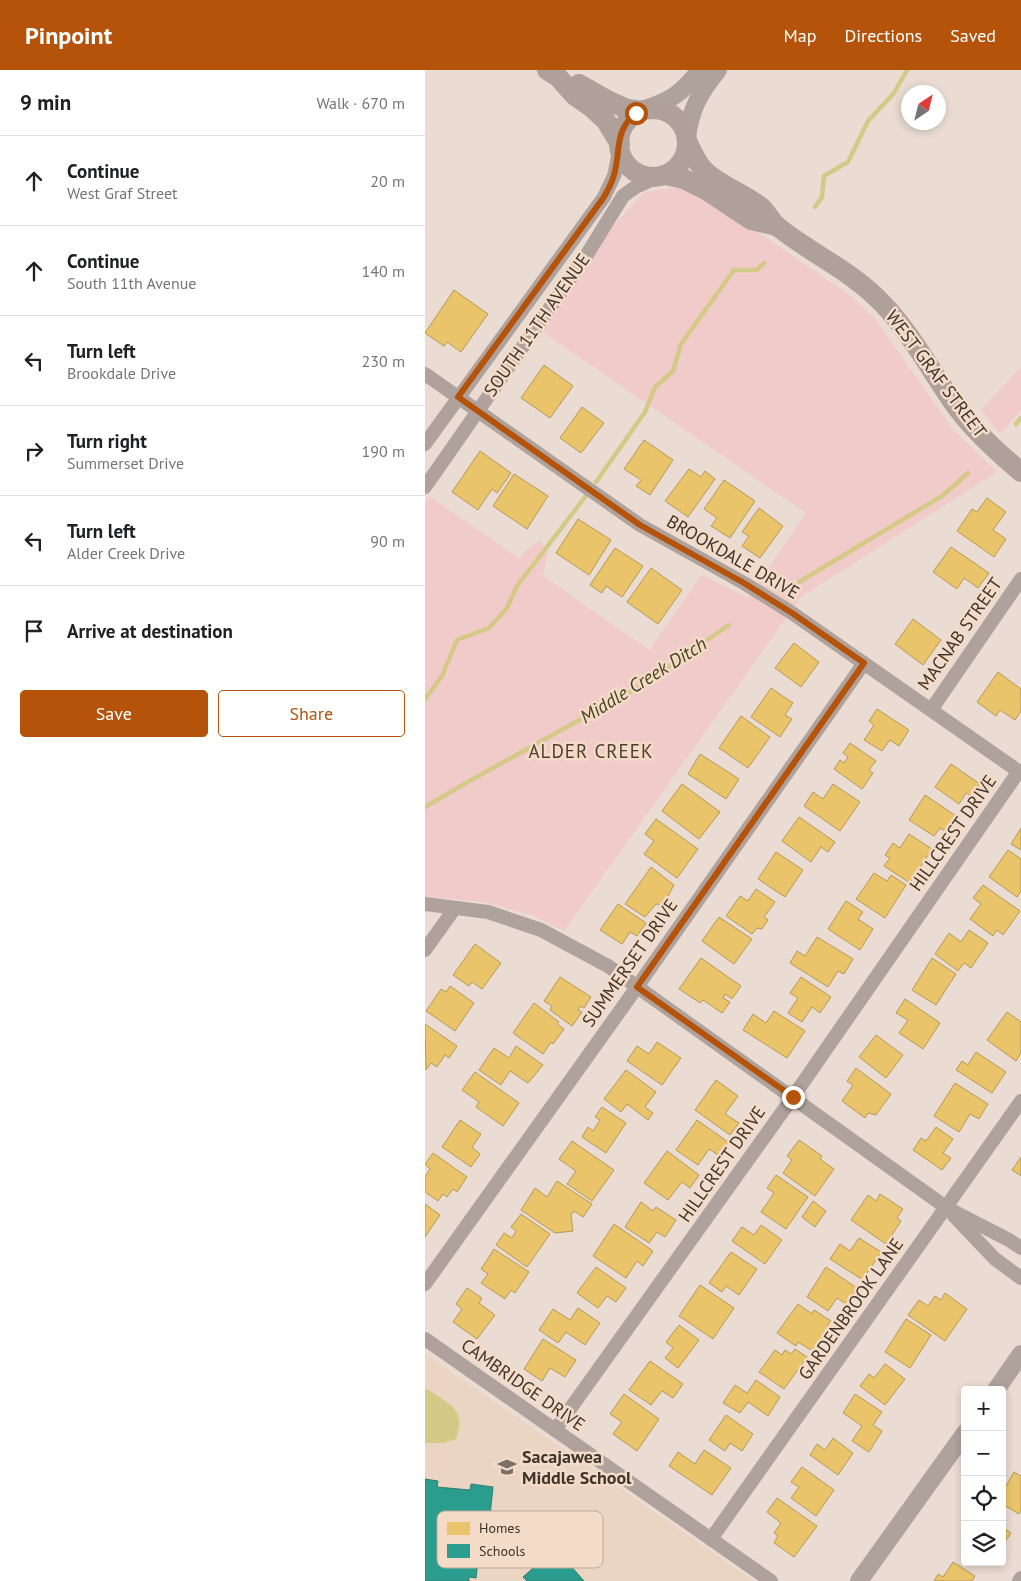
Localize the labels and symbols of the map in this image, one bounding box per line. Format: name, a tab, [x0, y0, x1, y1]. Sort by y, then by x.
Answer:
north arrow	[901, 85, 946, 130]
route start	[625, 102, 648, 125]
street label: SOUTH 11TH AVENUE	[479, 249, 595, 401]
street label: WEST GRAF STREET	[881, 305, 992, 442]
street label: BROOKDALE DRIVE	[663, 509, 804, 604]
street label: MACNAB STREET	[912, 573, 1007, 694]
water label: Middle Creek Ditch	[575, 631, 711, 729]
district label: ALDER CREEK	[528, 739, 654, 763]
street label: HILLCREST DRIVE	[904, 770, 1001, 895]
street label: SUMMERSET DRIVE	[577, 894, 682, 1031]
route end	[782, 1086, 805, 1109]
street label: HILLCREST DRIVE	[673, 1101, 770, 1226]
street label: GARDENBROOK LANE	[793, 1233, 908, 1384]
street label: CAMBRIDGE DRIVE	[457, 1333, 590, 1436]
place label: Sacajawea Middle School	[522, 1445, 632, 1489]
school or university icon: Sacajawea Middle School	[496, 1456, 518, 1478]
legend	[437, 1511, 603, 1568]
text: Homes	[479, 1519, 520, 1537]
text: Schools	[479, 1542, 526, 1560]

